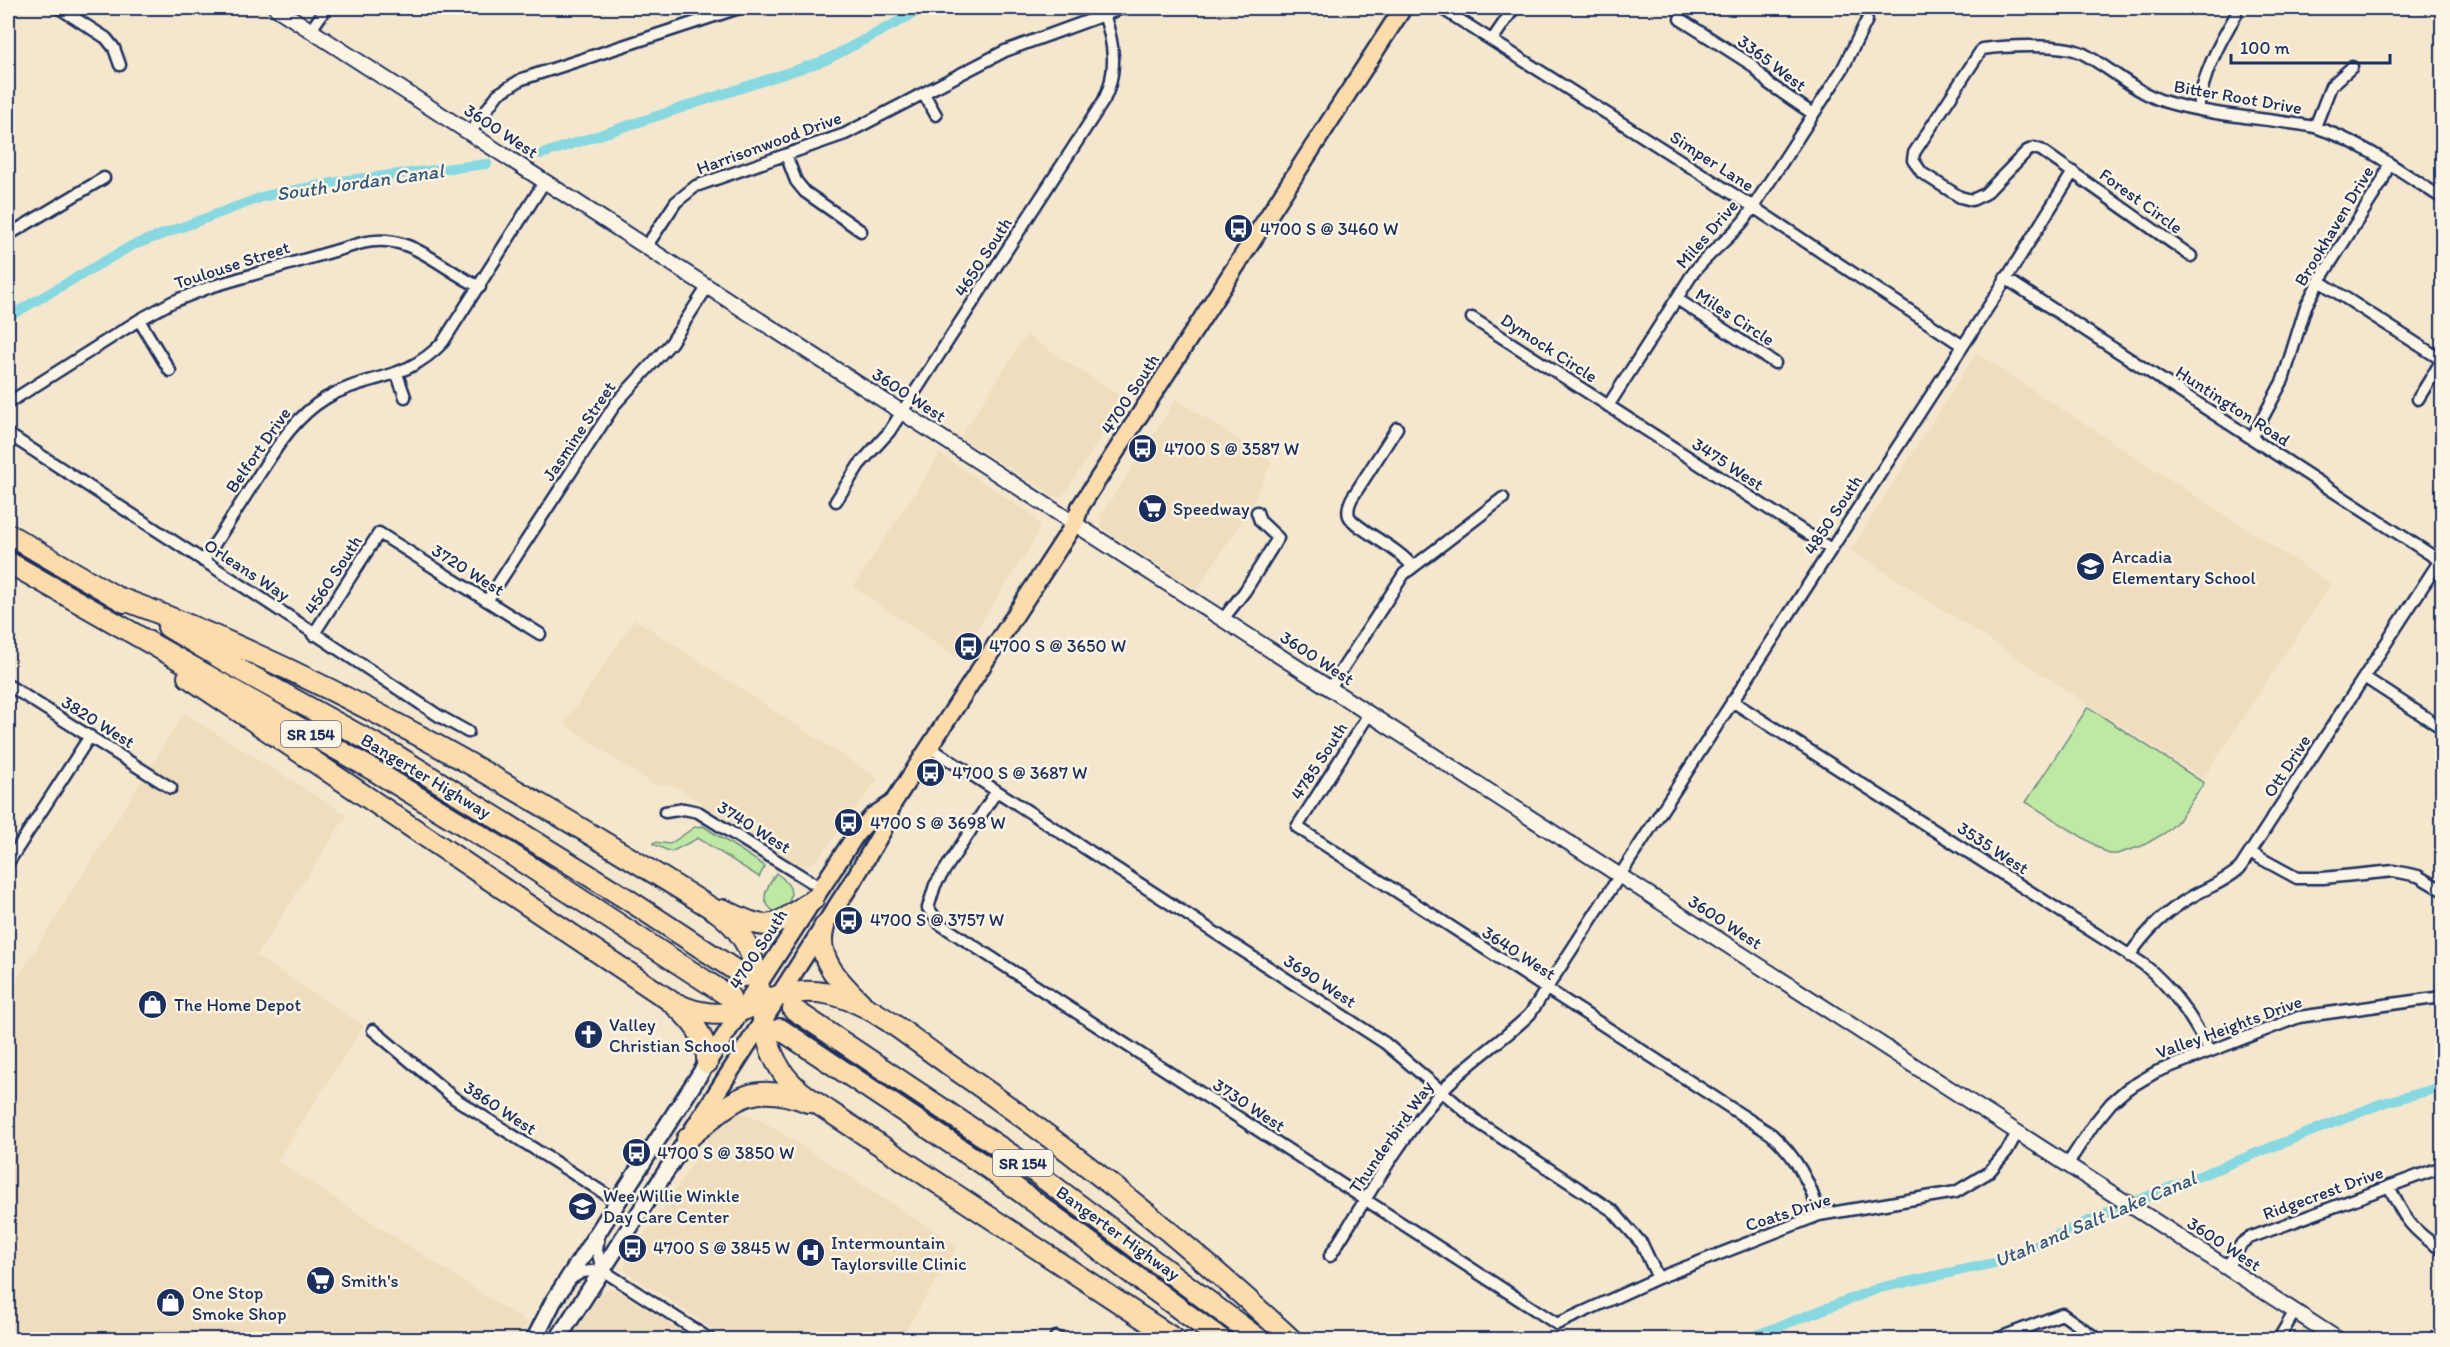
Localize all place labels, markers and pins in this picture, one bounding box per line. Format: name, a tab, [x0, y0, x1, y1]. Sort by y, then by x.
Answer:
bus stop icon: 4700 S @ 3460 W	[1223, 213, 1255, 245]
place label: 4700 S @ 3460 W	[1260, 218, 1398, 240]
bus stop icon: 4700 S @ 3587 W	[1127, 433, 1159, 465]
place label: 4700 S @ 3587 W	[1164, 438, 1299, 460]
supermarket icon: Speedway	[1136, 493, 1168, 525]
place label: Speedway	[1173, 498, 1250, 520]
place label: Arcadia Elementary School	[2112, 546, 2256, 589]
school or university icon: Arcadia Elementary School	[2075, 551, 2107, 583]
bus stop icon: 4700 S @ 3650 W	[952, 630, 984, 662]
place label: 4700 S @ 3650 W	[989, 635, 1126, 657]
bus stop icon: 4700 S @ 3687 W	[915, 757, 947, 789]
place label: 4700 S @ 3687 W	[952, 762, 1087, 784]
bus stop icon: 4700 S @ 3698 W	[833, 807, 865, 839]
place label: 4700 S @ 3698 W	[870, 812, 1006, 834]
bus stop icon: 4700 S @ 3757 W	[833, 904, 865, 936]
place label: 4700 S @ 3757 W	[870, 909, 1004, 931]
shop icon: The Home Depot	[137, 989, 169, 1021]
place label: The Home Depot	[174, 994, 301, 1016]
place label: Valley Christian School	[609, 1014, 736, 1057]
church icon: Valley Christian School	[572, 1019, 604, 1051]
bus stop icon: 4700 S @ 3850 W	[620, 1137, 652, 1169]
place label: 4700 S @ 3850 W	[657, 1142, 794, 1164]
place label: Wee Willie Winkle Day Care Center	[603, 1185, 739, 1228]
school or university icon: Wee Willie Winkle Day Care Center	[566, 1190, 598, 1222]
bus stop icon: 4700 S @ 3845 W	[616, 1232, 648, 1264]
place label: Intermountain Taylorsville Clinic	[831, 1232, 967, 1275]
place label: 4700 S @ 3845 W	[653, 1237, 790, 1259]
hospital icon: Intermountain Taylorsville Clinic	[794, 1237, 826, 1269]
supermarket icon: Smith's	[304, 1265, 336, 1297]
place label: Smith's	[341, 1270, 399, 1292]
place label: One Stop Smoke Shop	[192, 1282, 287, 1325]
shop icon: One Stop Smoke Shop	[155, 1287, 187, 1319]

